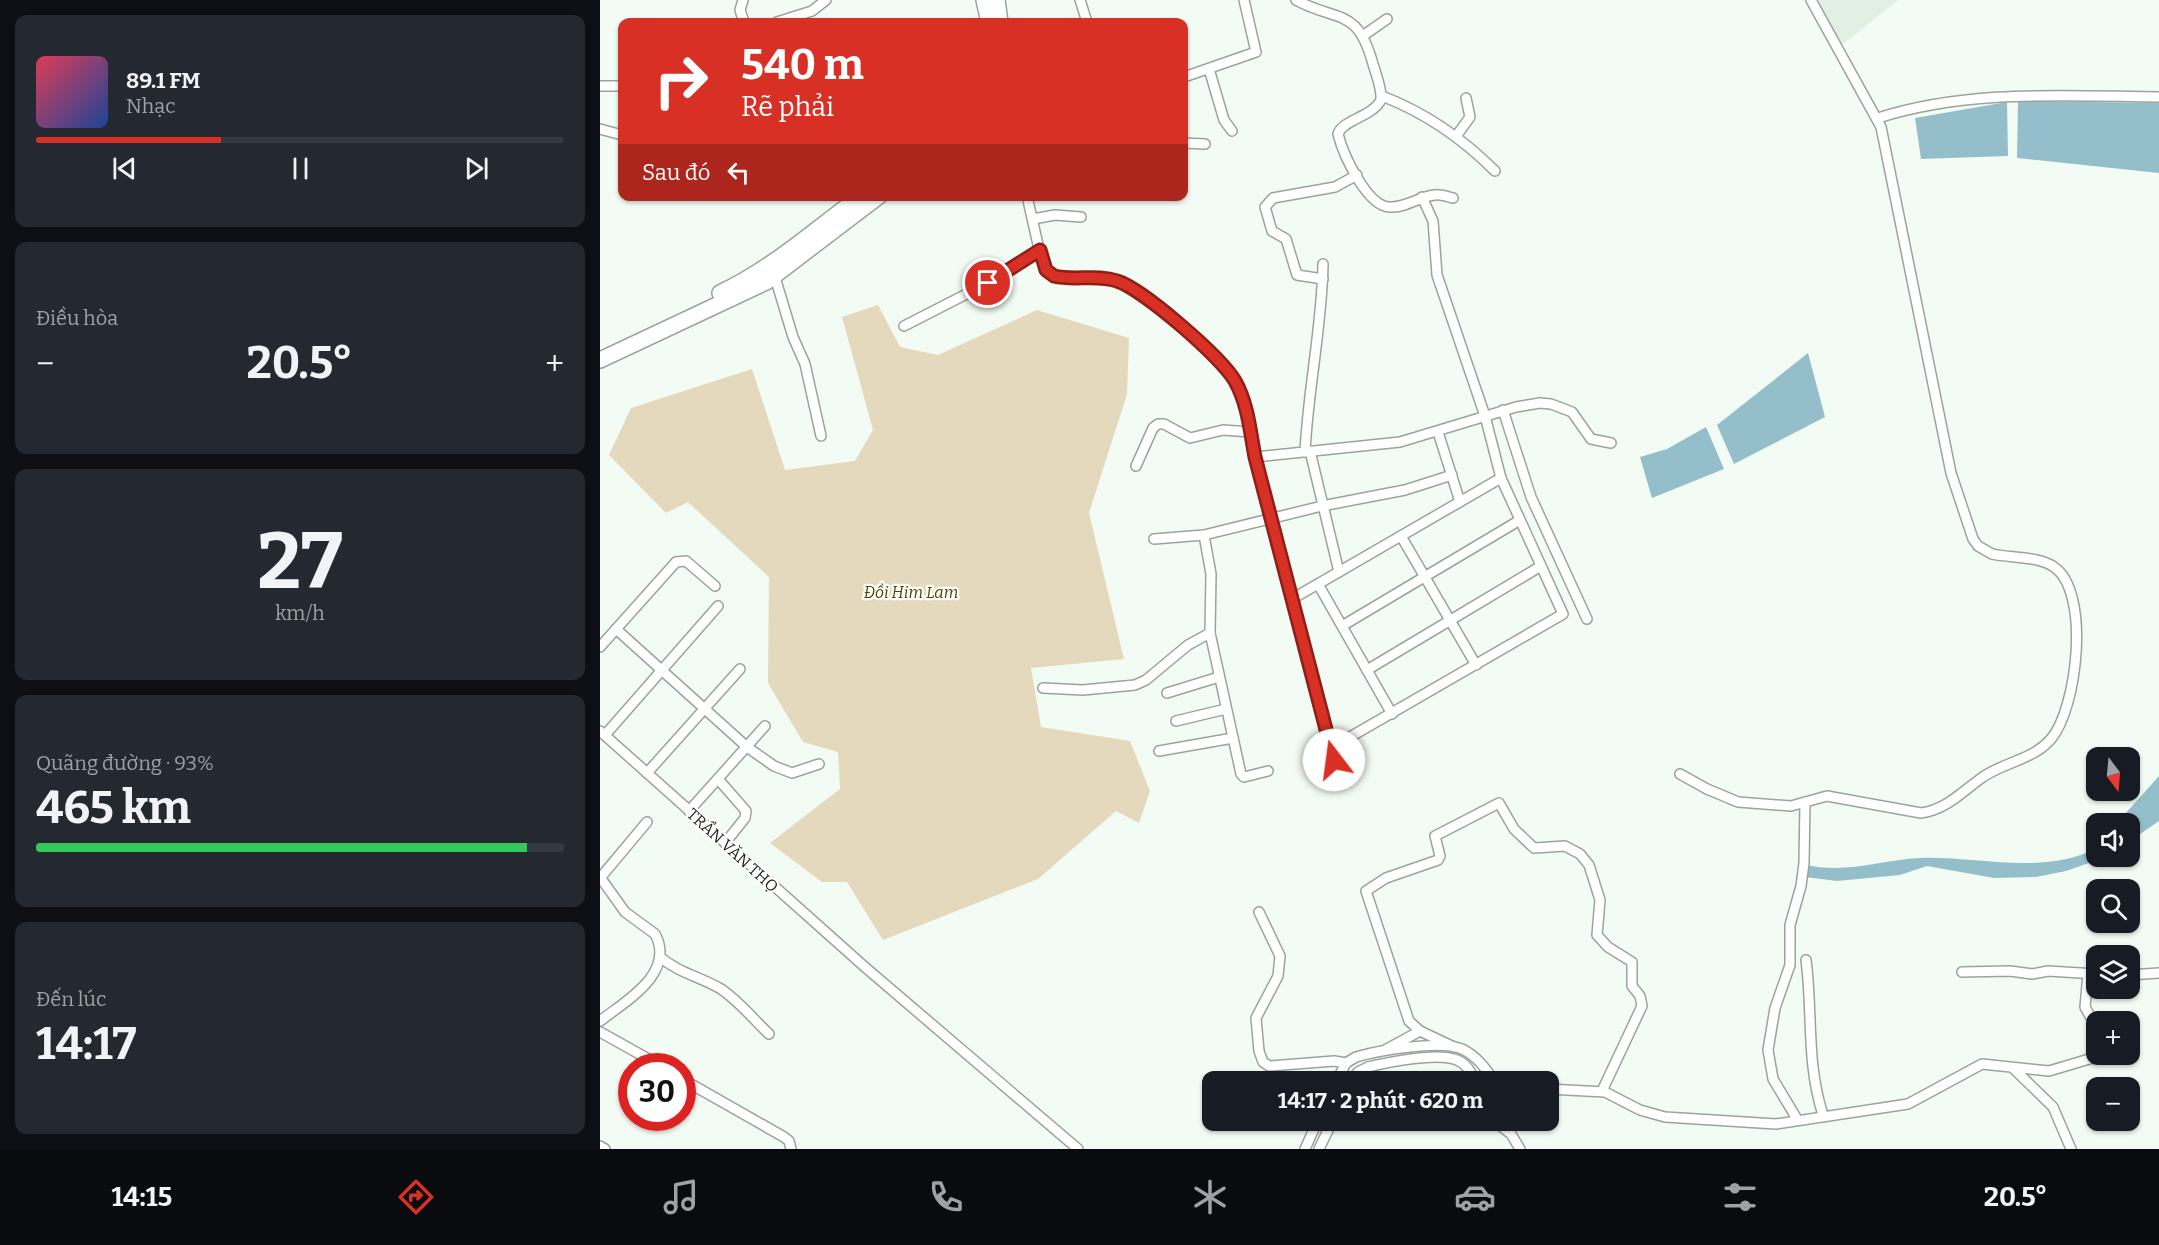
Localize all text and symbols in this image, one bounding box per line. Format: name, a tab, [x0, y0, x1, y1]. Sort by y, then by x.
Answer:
text: 540 m	[741, 40, 864, 90]
icon: right	[642, 42, 720, 120]
text: 89.1 FM	[126, 67, 200, 94]
text: Rẽ phải	[741, 91, 834, 123]
text: Nhạc	[126, 94, 176, 118]
icon: previous	[108, 152, 141, 185]
icon: pause	[284, 152, 317, 185]
icon: next	[460, 152, 493, 185]
icon: left	[722, 156, 755, 189]
text: Sau đó	[642, 159, 710, 186]
pin	[962, 257, 1013, 308]
icon: arrive	[971, 266, 1004, 299]
text: Điều hòa	[36, 306, 118, 330]
text: 20.5°	[247, 336, 353, 390]
text: −	[36, 344, 54, 384]
text: +	[545, 344, 564, 384]
text: 27	[257, 515, 343, 609]
park label: Đồi Him Lam	[864, 582, 958, 602]
text: km/h	[275, 601, 325, 625]
position arrow	[1302, 728, 1366, 792]
north arrow	[2086, 747, 2140, 801]
map controls	[2086, 747, 2140, 1131]
text: Quãng đường · 93%	[36, 751, 214, 775]
text: 465 km	[36, 781, 191, 835]
street label: TRẦN VĂN THỌ	[683, 803, 784, 896]
button: sound	[2086, 813, 2140, 867]
button: search	[2086, 879, 2140, 933]
button: layers	[2086, 945, 2140, 999]
text: Đến lúc	[36, 987, 106, 1011]
button: +	[2086, 1011, 2140, 1065]
text: 14:17	[36, 1017, 137, 1071]
speed limit sign: 30	[618, 1053, 696, 1131]
button: −	[2086, 1077, 2140, 1131]
text: 14:17 · 2 phút · 620 m	[1278, 1087, 1483, 1114]
icon: directions	[395, 1176, 437, 1218]
icon: music	[660, 1176, 702, 1218]
icon: phone	[925, 1176, 967, 1218]
icon: climate	[1189, 1176, 1231, 1218]
icon: car	[1454, 1176, 1496, 1218]
icon: filters	[1719, 1176, 1761, 1218]
text: 14:15	[111, 1181, 172, 1213]
text: 20.5°	[1984, 1181, 2048, 1213]

